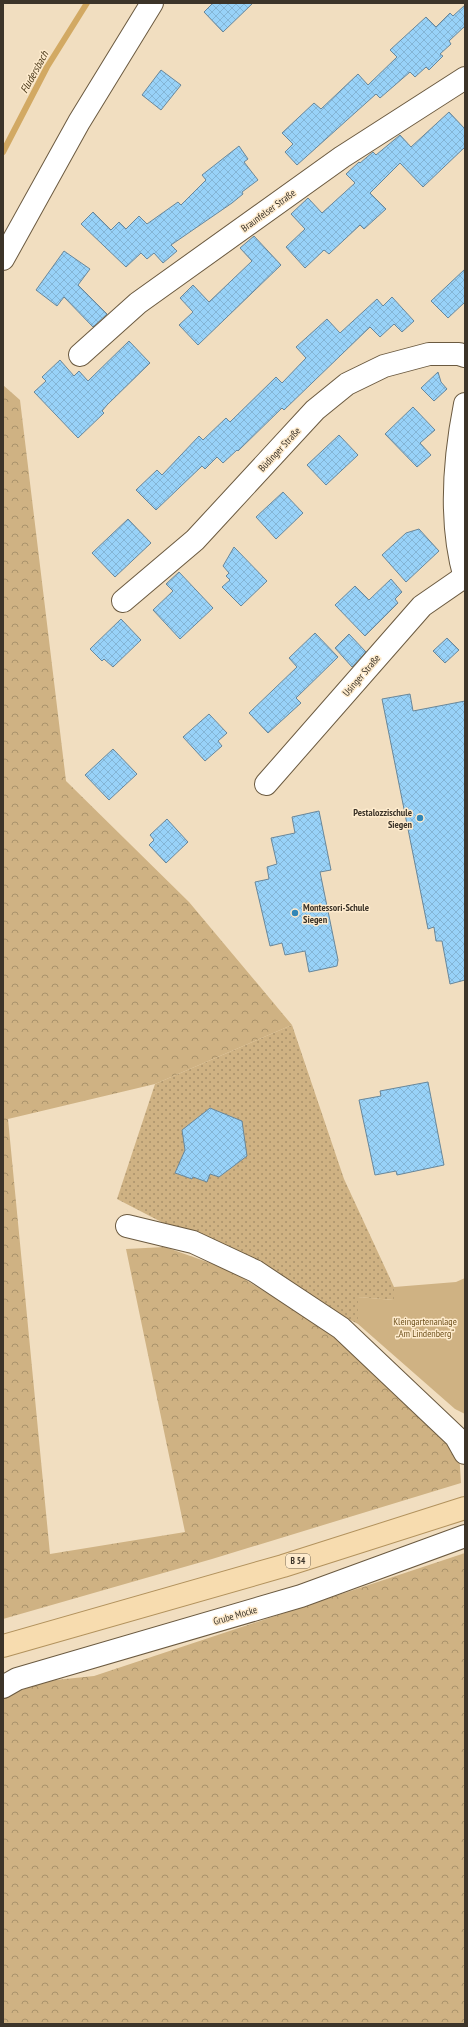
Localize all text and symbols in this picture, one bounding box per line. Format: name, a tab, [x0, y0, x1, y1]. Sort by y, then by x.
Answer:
water label: Fludersbach	[17, 48, 52, 95]
street label: Braunfelser Straße	[238, 186, 298, 235]
street label: Büdinger Straße	[256, 424, 303, 474]
street label: Usinger Straße	[340, 652, 383, 699]
place label: Pestalozzischule Siegen	[353, 806, 413, 831]
marker: Pestalozzischule Siegen	[415, 813, 425, 823]
place label: Montessori-Schule Siegen	[303, 901, 369, 926]
marker: Montessori-Schule Siegen	[290, 908, 300, 918]
park label: Kleingartenanlage „Am Lindenberg“	[393, 1315, 457, 1340]
road number: B 54	[286, 1554, 310, 1568]
street label: Grube Mocke	[212, 1603, 258, 1628]

